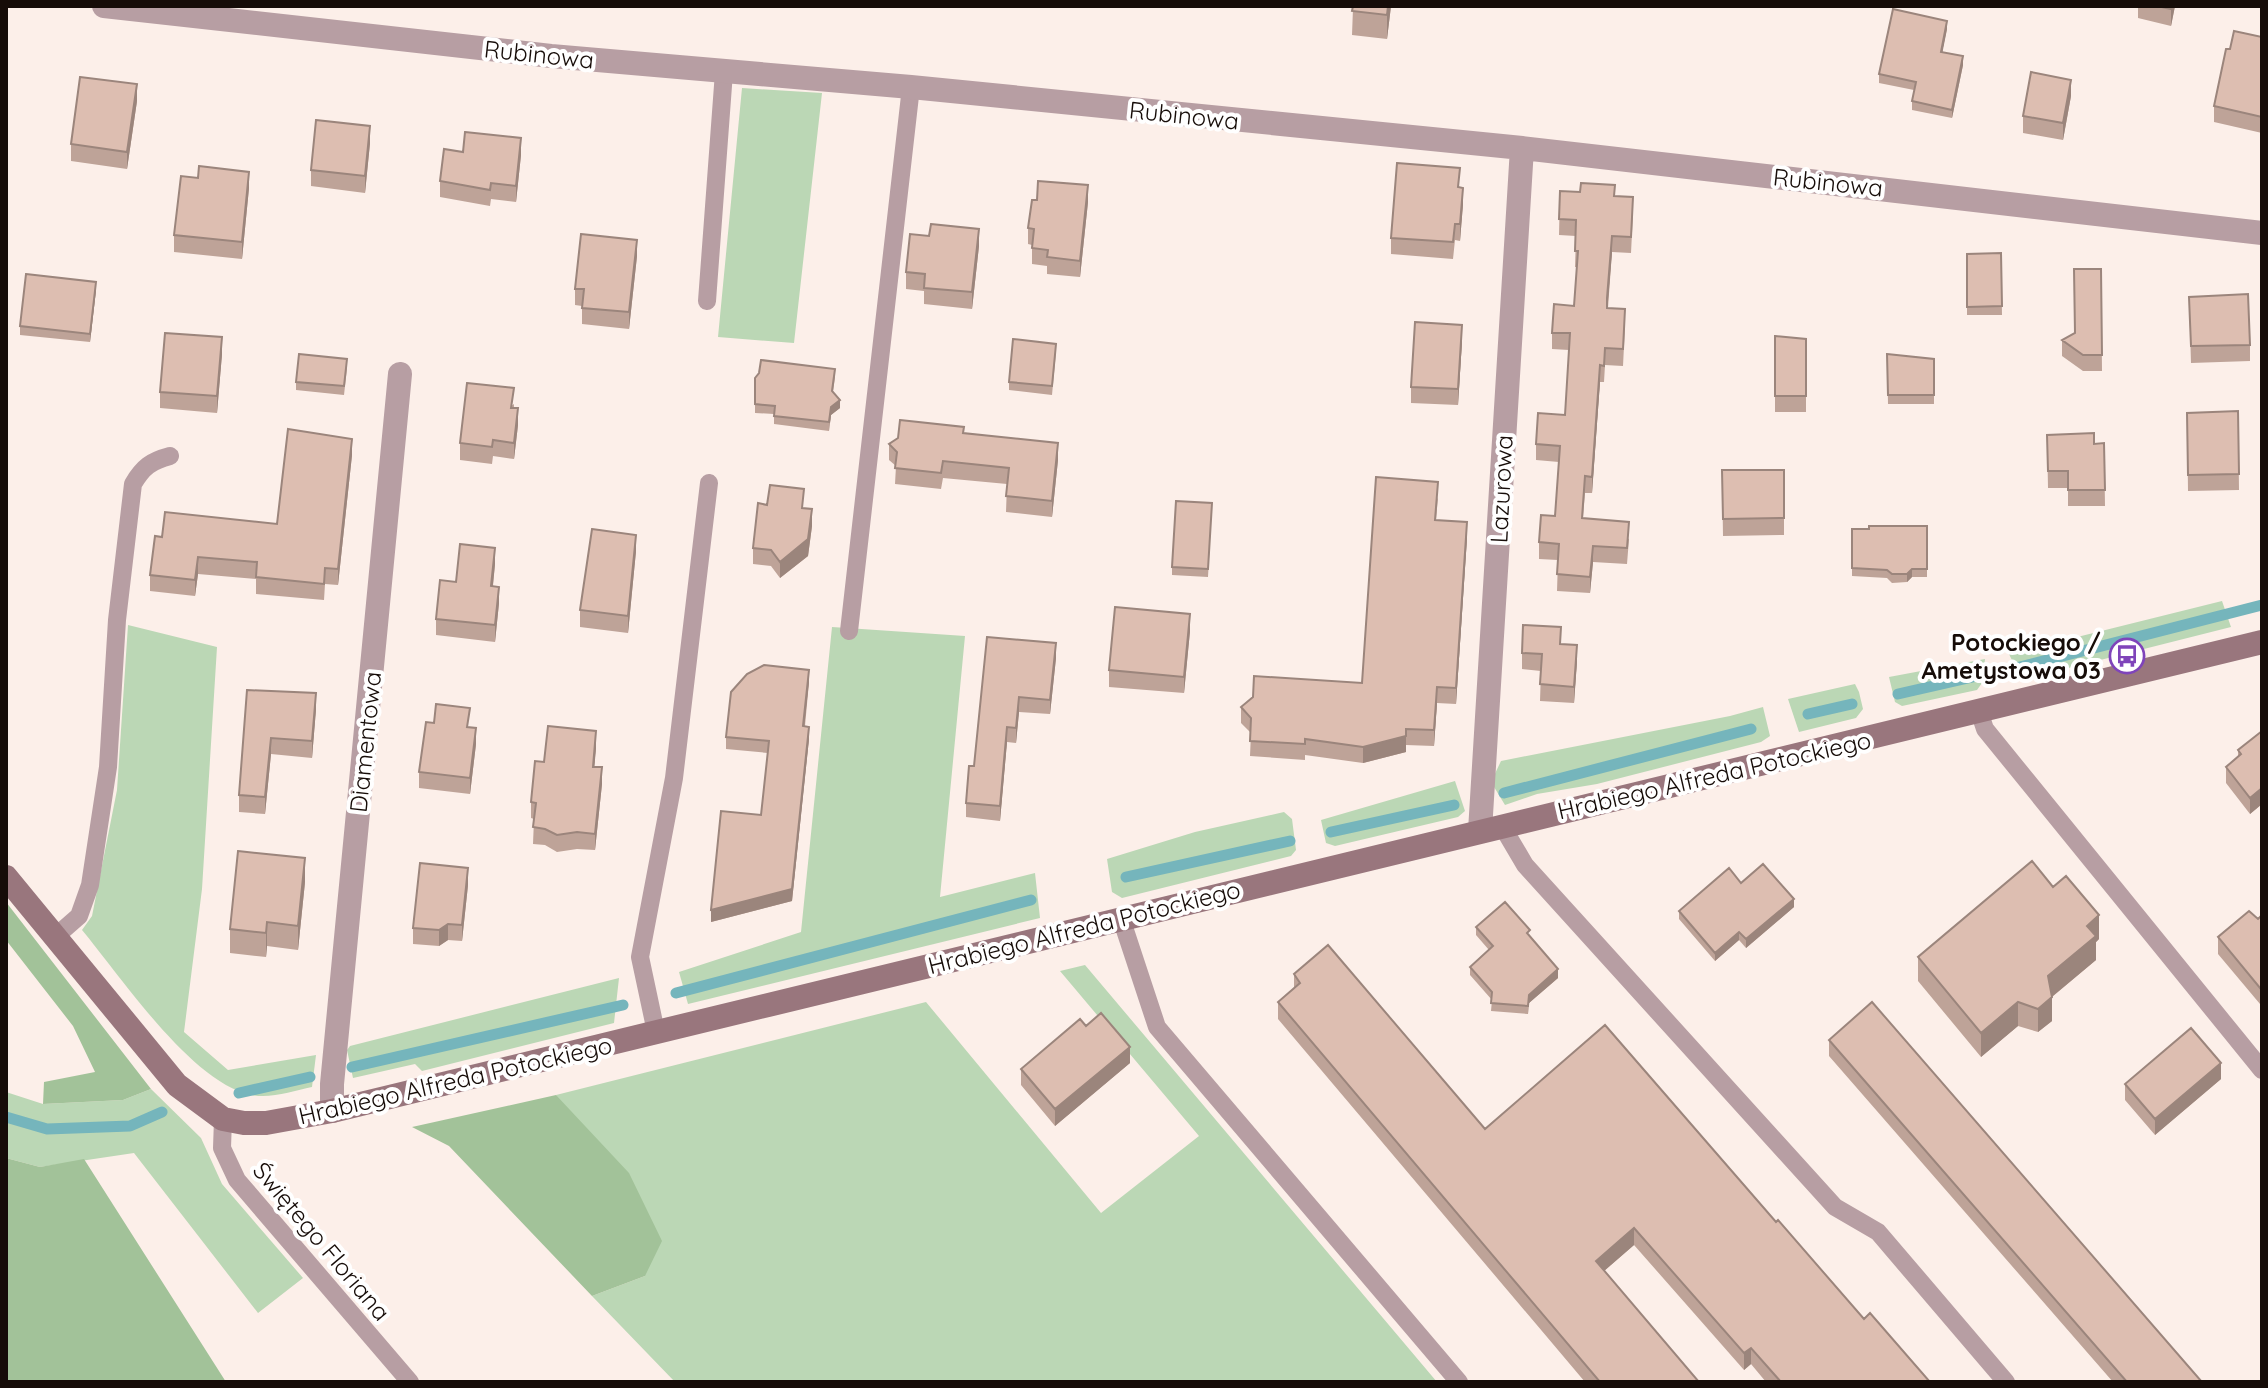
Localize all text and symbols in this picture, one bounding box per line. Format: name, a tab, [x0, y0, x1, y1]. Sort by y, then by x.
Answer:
street label: Rubinowa	[483, 33, 595, 75]
street label: Rubinowa	[1128, 94, 1240, 136]
street label: Rubinowa	[1772, 161, 1884, 203]
street label: Lazurowa	[1483, 434, 1519, 544]
place label: Potockiego / Ametystowa 03	[1922, 627, 2101, 685]
bus stop icon: Potockiego / Ametystowa 03	[2108, 637, 2146, 675]
street label: Diamentowa	[343, 670, 387, 814]
street label: Hrabiego Alfreda Potockiego	[1554, 724, 1874, 826]
street label: Hrabiego Alfreda Potockiego	[925, 874, 1243, 980]
street label: Hrabiego Alfreda Potockiego	[295, 1029, 615, 1131]
street label: Świętego Floriana	[247, 1156, 397, 1326]

